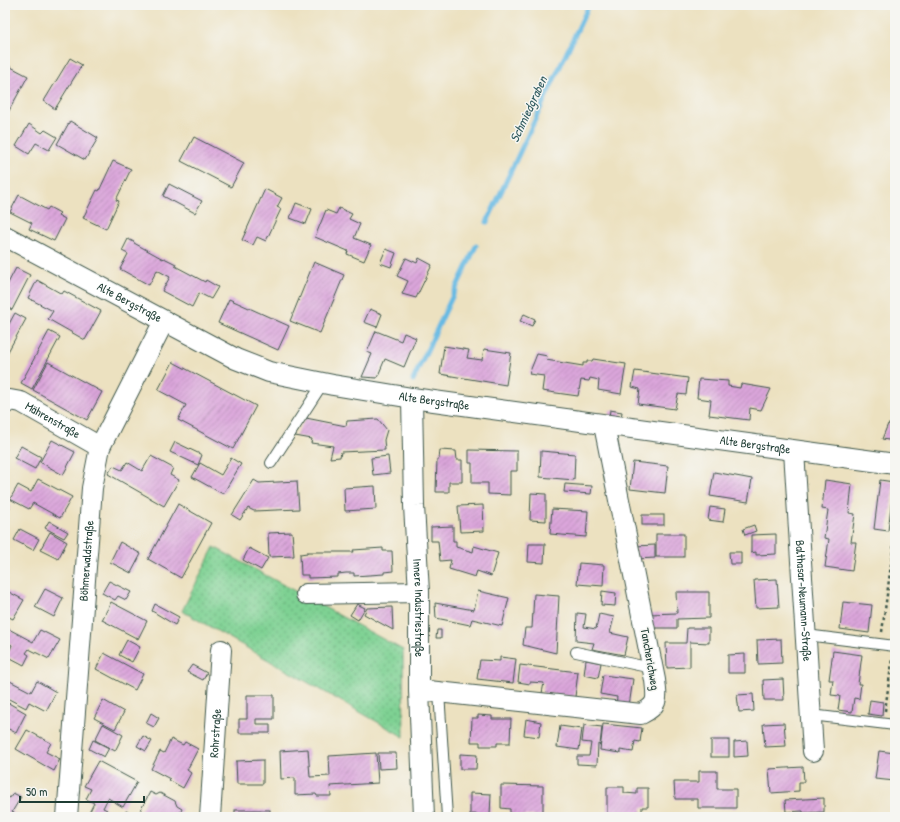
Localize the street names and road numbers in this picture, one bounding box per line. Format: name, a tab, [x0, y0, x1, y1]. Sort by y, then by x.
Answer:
street label: Alte Bergstraße	[94, 278, 165, 326]
street label: Alte Bergstraße	[398, 387, 471, 414]
street label: Mährenstraße	[22, 397, 84, 442]
street label: Alte Bergstraße	[719, 431, 792, 458]
street label: Böhmerwaldstraße	[74, 519, 98, 602]
street label: Balthasar-Neumann-Straße	[792, 540, 816, 662]
street label: Innere Industriestraße	[409, 558, 428, 657]
street label: Tancherichweg	[637, 626, 664, 691]
street label: Rohrstraße	[205, 708, 225, 758]

